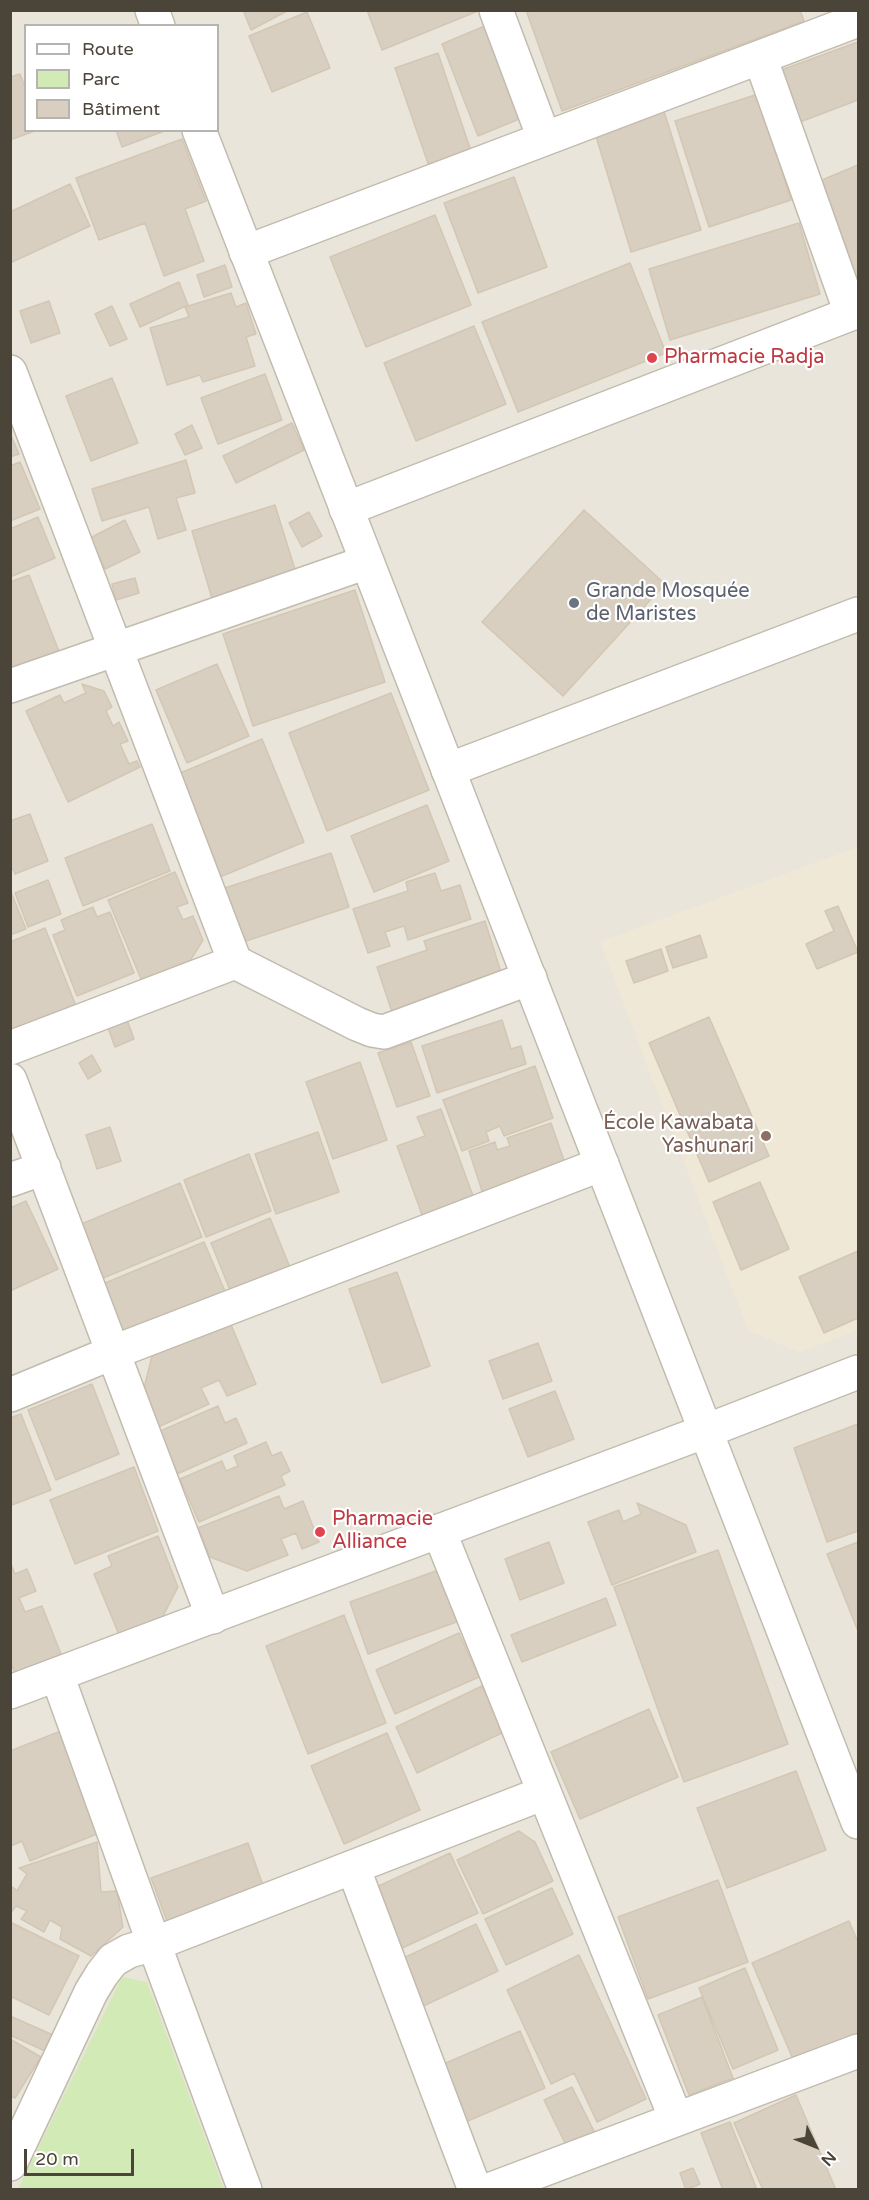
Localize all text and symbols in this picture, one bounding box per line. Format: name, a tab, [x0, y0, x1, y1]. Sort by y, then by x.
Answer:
legend	[24, 24, 219, 132]
text: Route	[82, 38, 134, 60]
text: Parc	[82, 68, 120, 90]
text: Bâtiment	[82, 98, 160, 120]
place label: Pharmacie Radja	[664, 346, 825, 370]
marker: Pharmacie Radja	[645, 351, 659, 365]
place label: Grande Mosquée de Maristes	[586, 580, 750, 627]
marker: Grande Mosquée de Maristes	[567, 596, 581, 610]
place label: École Kawabata Yashunari	[603, 1112, 754, 1159]
marker: École Kawabata Yashunari	[759, 1129, 773, 1143]
place label: Pharmacie Alliance	[332, 1508, 433, 1555]
marker: Pharmacie Alliance	[313, 1525, 327, 1539]
north arrow	[785, 2116, 845, 2176]
scale bar	[27, 2137, 136, 2175]
text: N	[816, 2147, 840, 2170]
text: 20 m	[35, 2148, 79, 2170]

